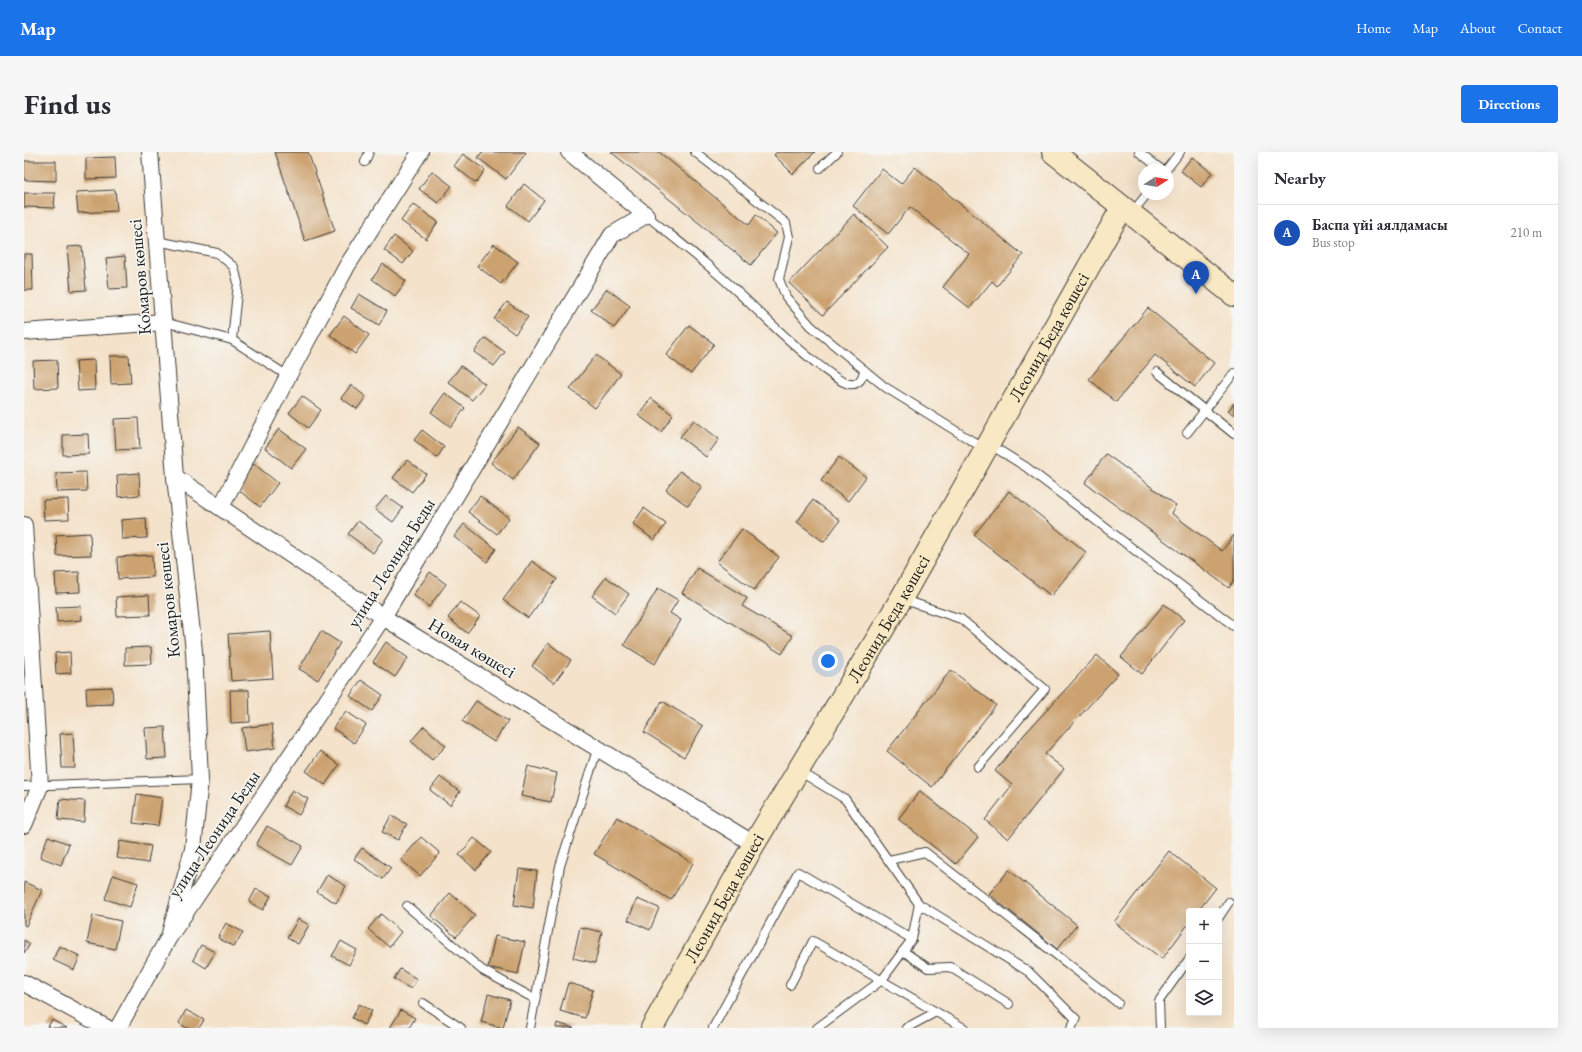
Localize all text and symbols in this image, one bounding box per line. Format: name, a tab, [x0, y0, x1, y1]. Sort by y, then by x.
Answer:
text: Map	[20, 16, 56, 41]
text: Home	[1356, 19, 1391, 37]
text: Map	[1413, 19, 1438, 37]
text: About	[1460, 19, 1496, 37]
text: Contact	[1518, 19, 1562, 37]
button: Directions	[1461, 85, 1558, 123]
text: Find us	[24, 86, 111, 122]
north arrow	[1138, 164, 1174, 200]
text: Nearby	[1274, 167, 1326, 189]
text: Баспа үйі аялдамасы	[1312, 215, 1448, 234]
street label: Комаров көшесі	[123, 217, 156, 336]
text: A	[1282, 224, 1292, 241]
text: 210 m	[1511, 224, 1542, 241]
text: Bus stop	[1312, 234, 1355, 251]
pin: A	[1183, 261, 1209, 294]
street label: Леонид Беда көшесі	[1003, 268, 1094, 405]
street label: улица Леонида Беды	[341, 494, 440, 632]
street label: Комаров көшесі	[150, 540, 185, 659]
street label: Леонид Беда көшесі	[842, 550, 935, 686]
street label: Новая көшесі	[424, 612, 521, 683]
your location	[818, 651, 838, 671]
street label: улица Леонида Беды	[162, 766, 265, 902]
street label: Леонид Беда көшесі	[679, 828, 769, 966]
map controls	[1186, 908, 1222, 1016]
button: +	[1186, 908, 1222, 944]
button: −	[1186, 944, 1222, 980]
button: layers	[1186, 980, 1222, 1016]

